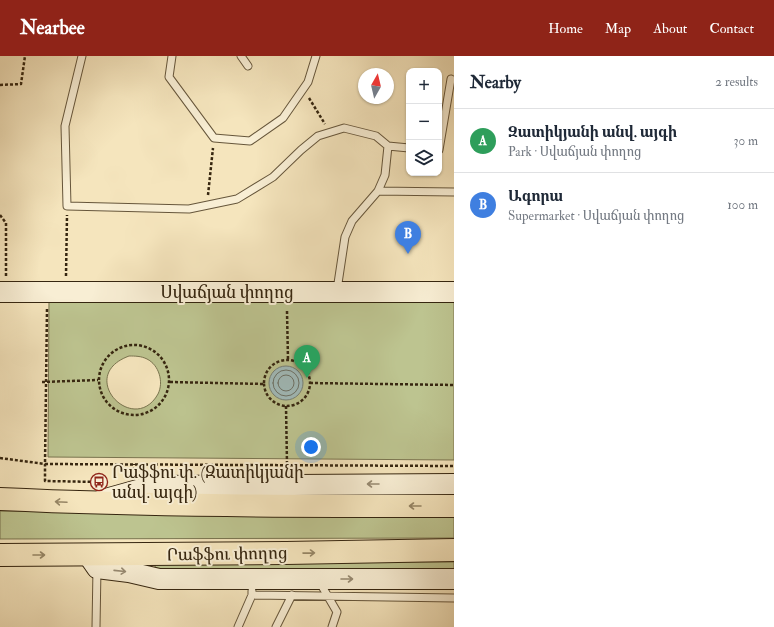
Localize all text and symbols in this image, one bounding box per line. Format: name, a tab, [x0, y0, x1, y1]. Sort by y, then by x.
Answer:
text: Nearbee	[20, 16, 85, 40]
text: Home	[548, 20, 583, 37]
text: Map	[605, 20, 631, 37]
text: About	[653, 20, 687, 37]
text: Contact	[709, 20, 754, 37]
north arrow	[358, 68, 394, 104]
map controls	[406, 68, 442, 176]
button: +	[406, 68, 442, 104]
text: Nearby	[470, 72, 521, 93]
text: 2 results	[715, 74, 758, 90]
button: −	[406, 104, 442, 140]
text: Զատիկյանի անվ. այգի	[508, 123, 677, 142]
text: A	[479, 133, 487, 149]
text: 30 m	[734, 133, 758, 149]
button: layers	[406, 140, 442, 176]
text: Park · Սվաճյան փողոց	[508, 144, 641, 160]
text: Ագորա	[508, 187, 563, 206]
text: B	[479, 197, 487, 213]
text: 100 m	[727, 197, 758, 213]
text: Supermarket · Սվաճյան փողոց	[508, 208, 684, 224]
pin: B	[395, 221, 421, 254]
street label: Սվաճյան փողոց	[160, 282, 294, 303]
pin: A	[294, 345, 320, 378]
your location	[301, 437, 321, 457]
place label: Րաֆֆու փ. (Զատիկյանի անվ. այգի)	[112, 462, 304, 503]
bus stop icon: Րաֆֆու փ. (Զատիկյանի անվ. այգի)	[89, 472, 109, 492]
one-way arrow	[367, 480, 380, 488]
one-way arrow	[55, 498, 68, 505]
one-way arrow	[409, 502, 422, 510]
street label: Րաֆֆու փողոց	[166, 542, 288, 566]
one-way arrow	[302, 549, 315, 557]
one-way arrow	[32, 551, 45, 559]
one-way arrow	[113, 567, 126, 574]
one-way arrow	[340, 575, 353, 583]

